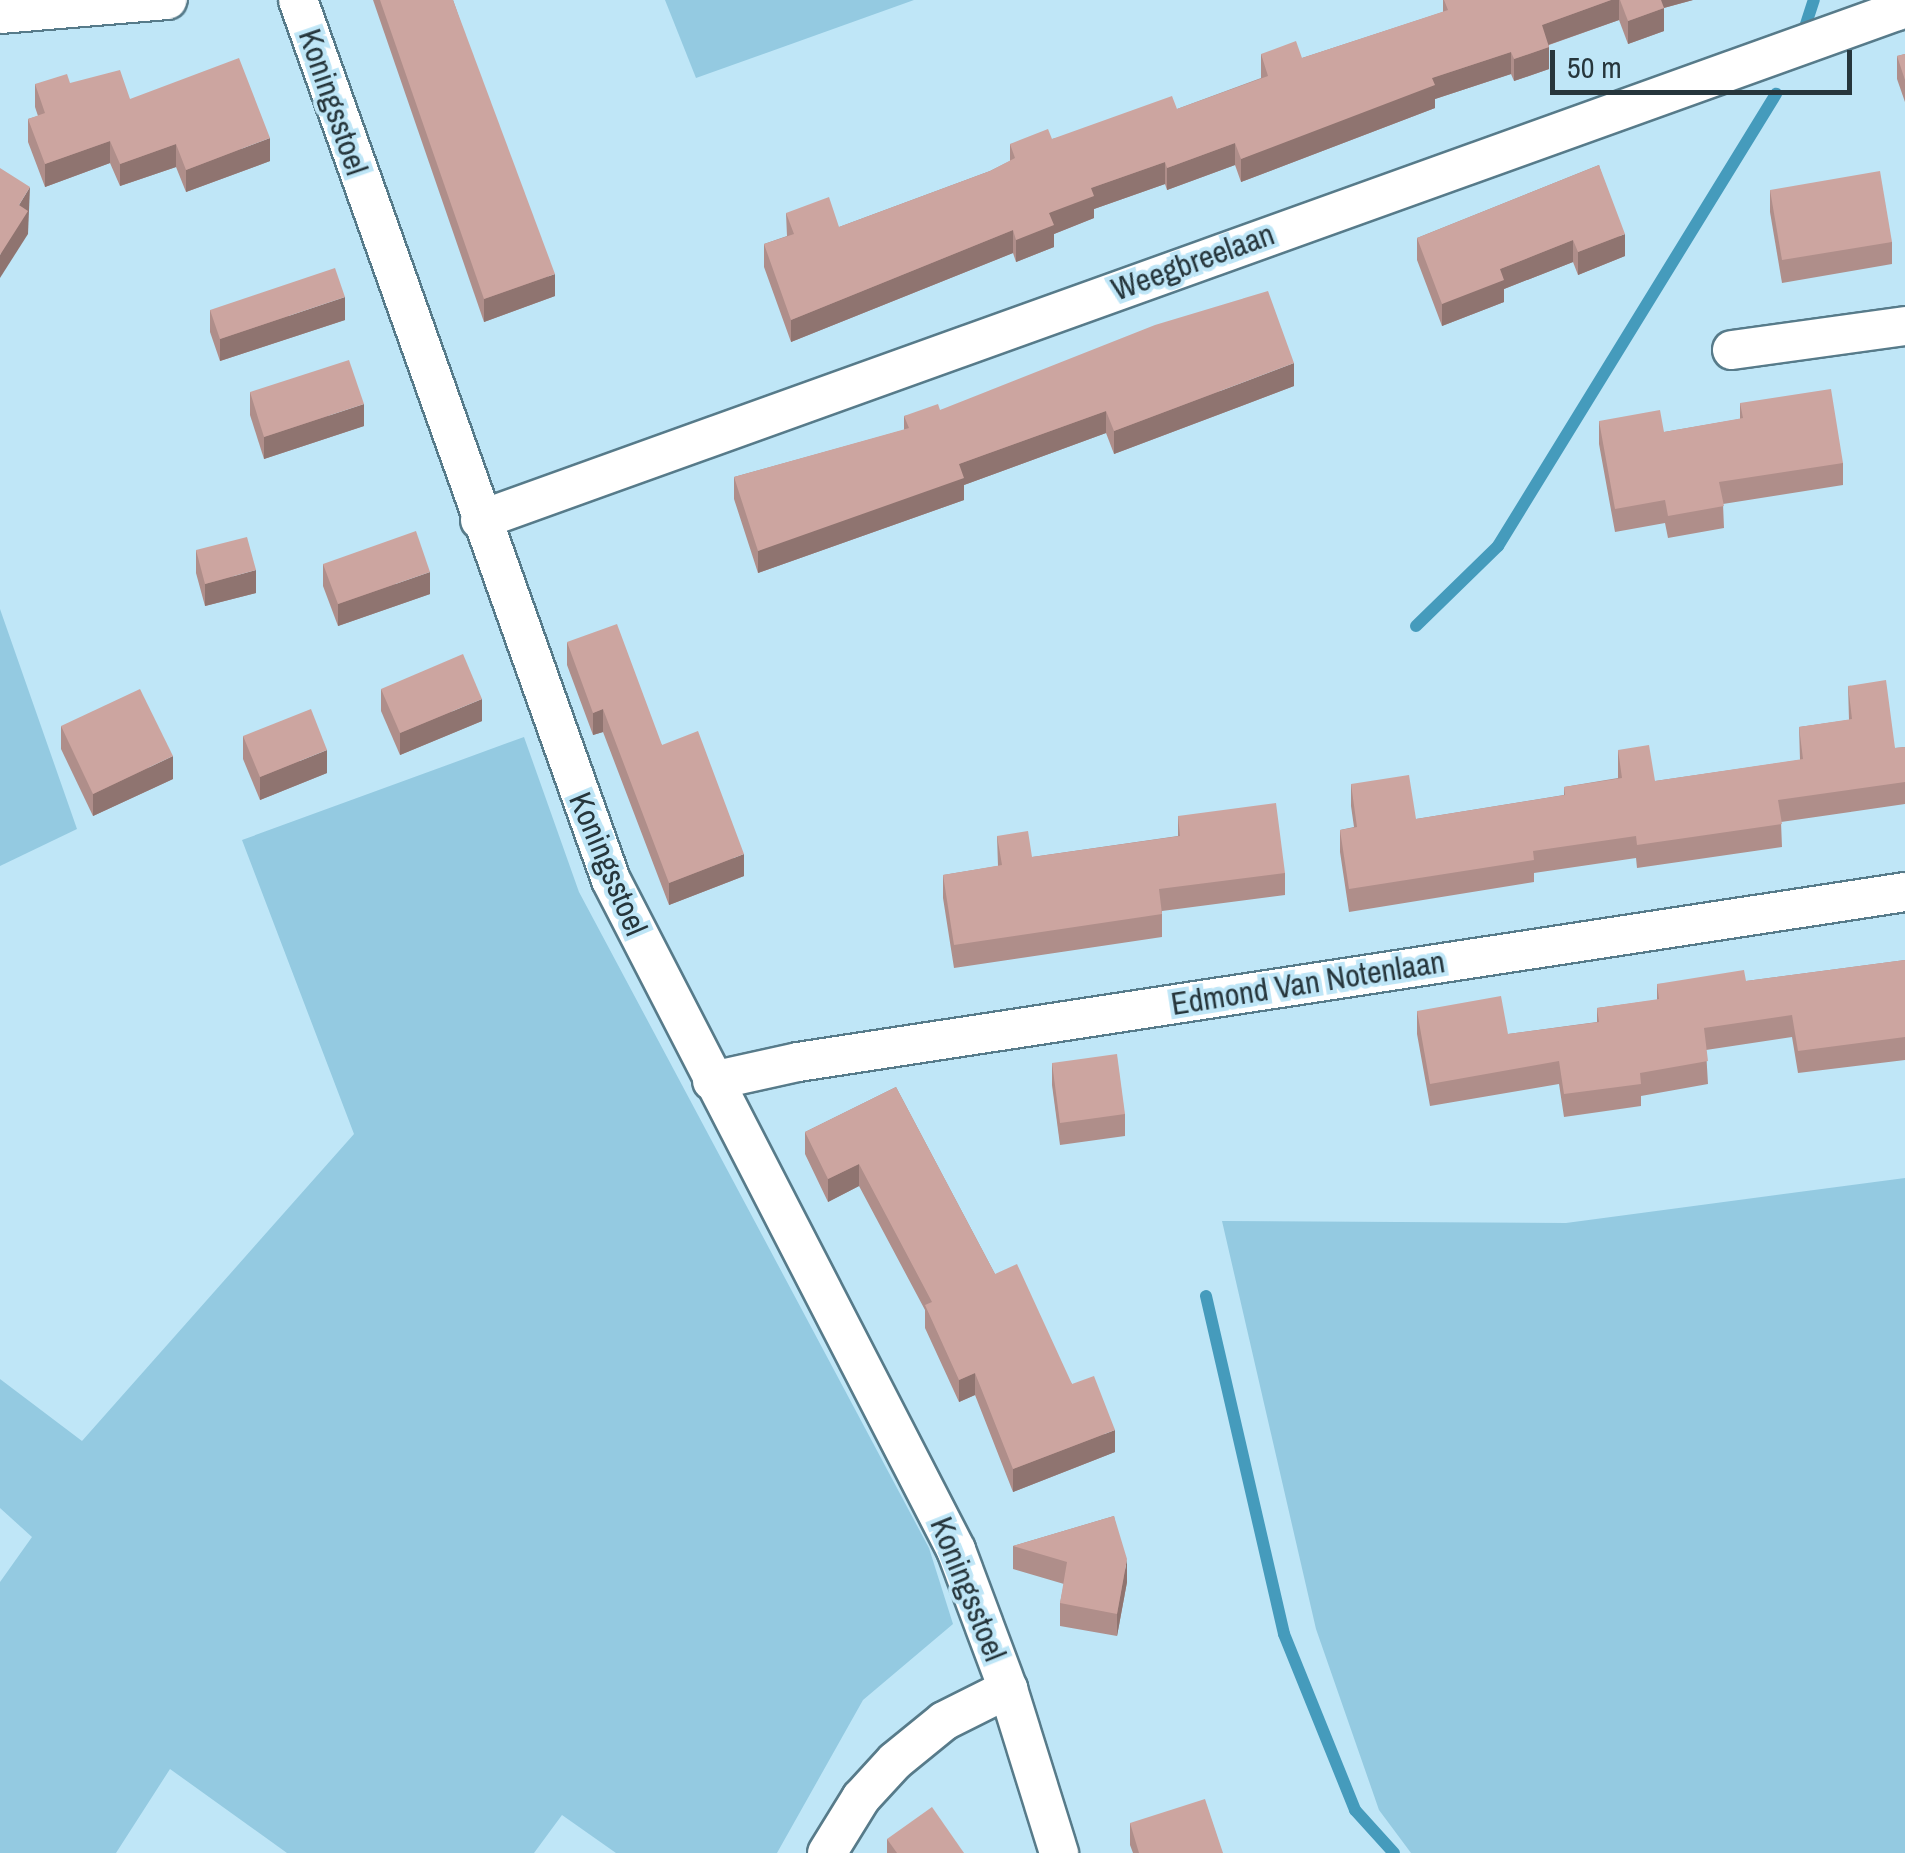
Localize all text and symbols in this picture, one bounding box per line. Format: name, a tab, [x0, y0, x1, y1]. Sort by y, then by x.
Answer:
street label: Koningsstoel	[290, 24, 376, 180]
scale bar	[1555, 30, 1858, 92]
text: 50 m	[1567, 47, 1622, 87]
street label: Weegbreelaan	[1106, 215, 1280, 309]
street label: Koningsstoel	[561, 787, 655, 941]
street label: Edmond Van Notenlaan	[1168, 942, 1448, 1024]
street label: Koningsstoel	[922, 1511, 1014, 1667]

